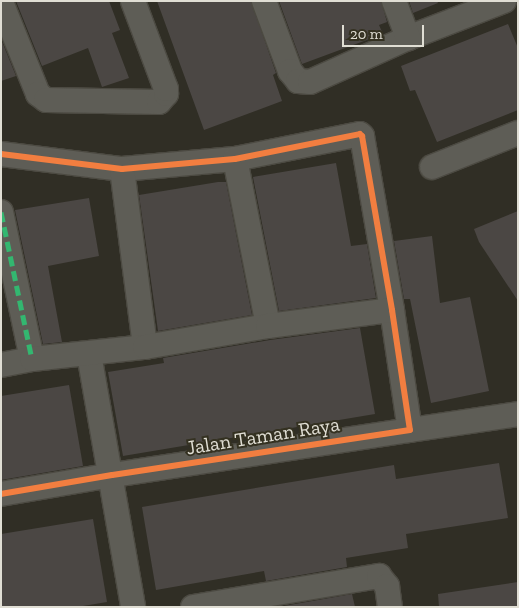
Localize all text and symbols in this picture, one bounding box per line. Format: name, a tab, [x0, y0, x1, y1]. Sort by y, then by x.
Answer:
scale bar	[344, 15, 426, 47]
text: 20 m	[350, 25, 383, 43]
street label: Jalan Taman Raya	[185, 412, 341, 460]

